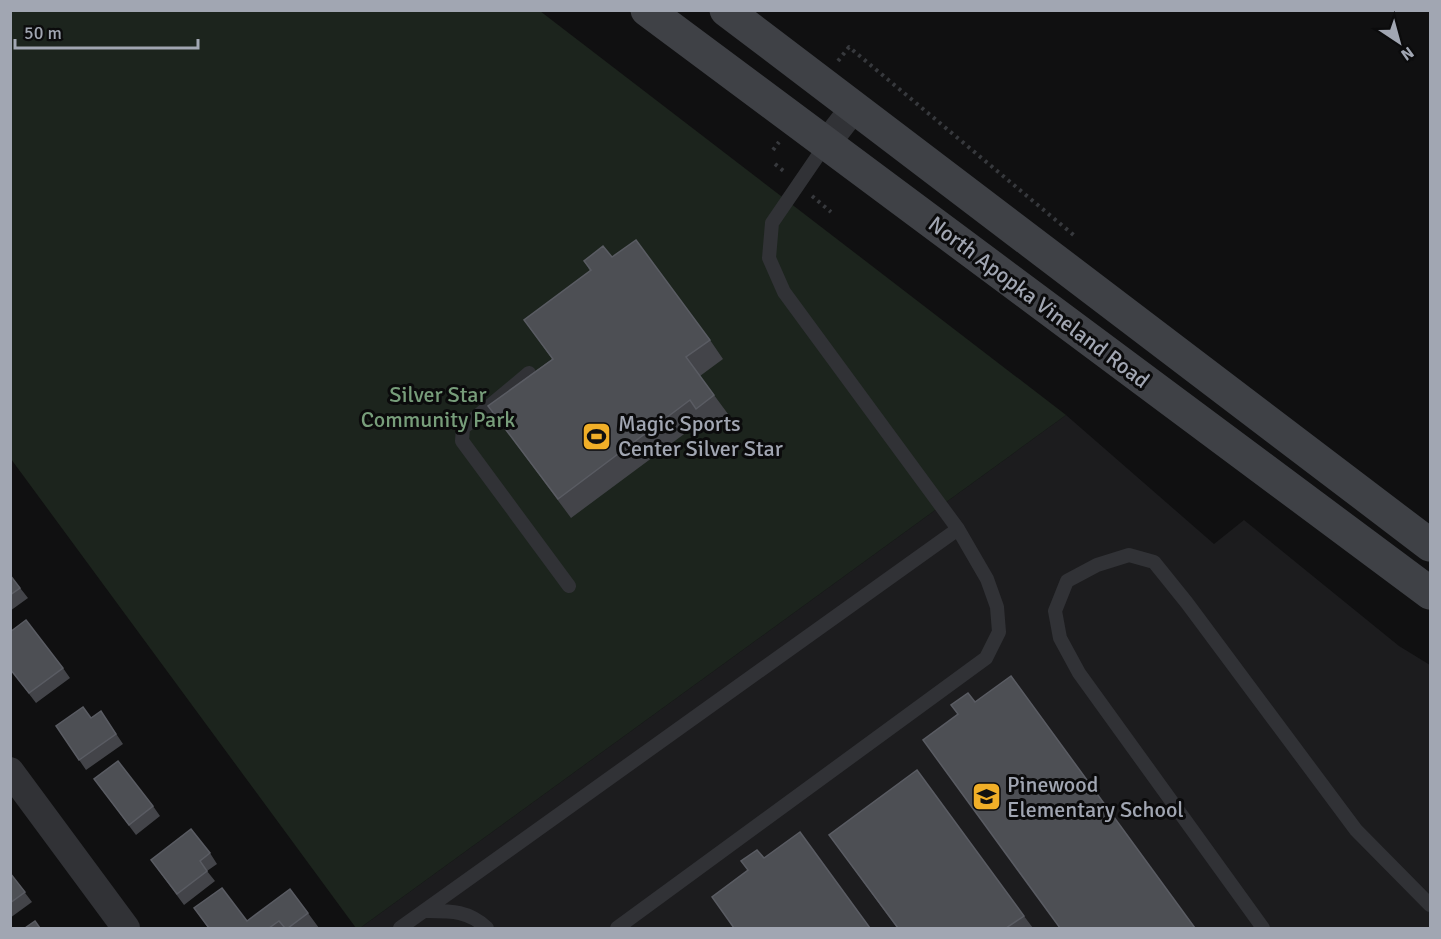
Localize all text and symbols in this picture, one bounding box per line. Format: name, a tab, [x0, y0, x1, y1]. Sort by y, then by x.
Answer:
scale bar	[15, 12, 198, 50]
north arrow	[1369, 12, 1429, 72]
text: 50 m	[24, 22, 62, 44]
text: N	[1397, 42, 1418, 65]
street label: North Apopka Vineland Road	[923, 210, 1155, 394]
park label: Silver Star Community Park	[361, 381, 515, 433]
place label: Magic Sports Center Silver Star	[618, 410, 783, 462]
sports icon: Magic Sports Center Silver Star	[581, 420, 613, 452]
place label: Pinewood Elementary School	[1007, 771, 1184, 823]
school or university icon: Pinewood Elementary School	[970, 781, 1002, 813]

